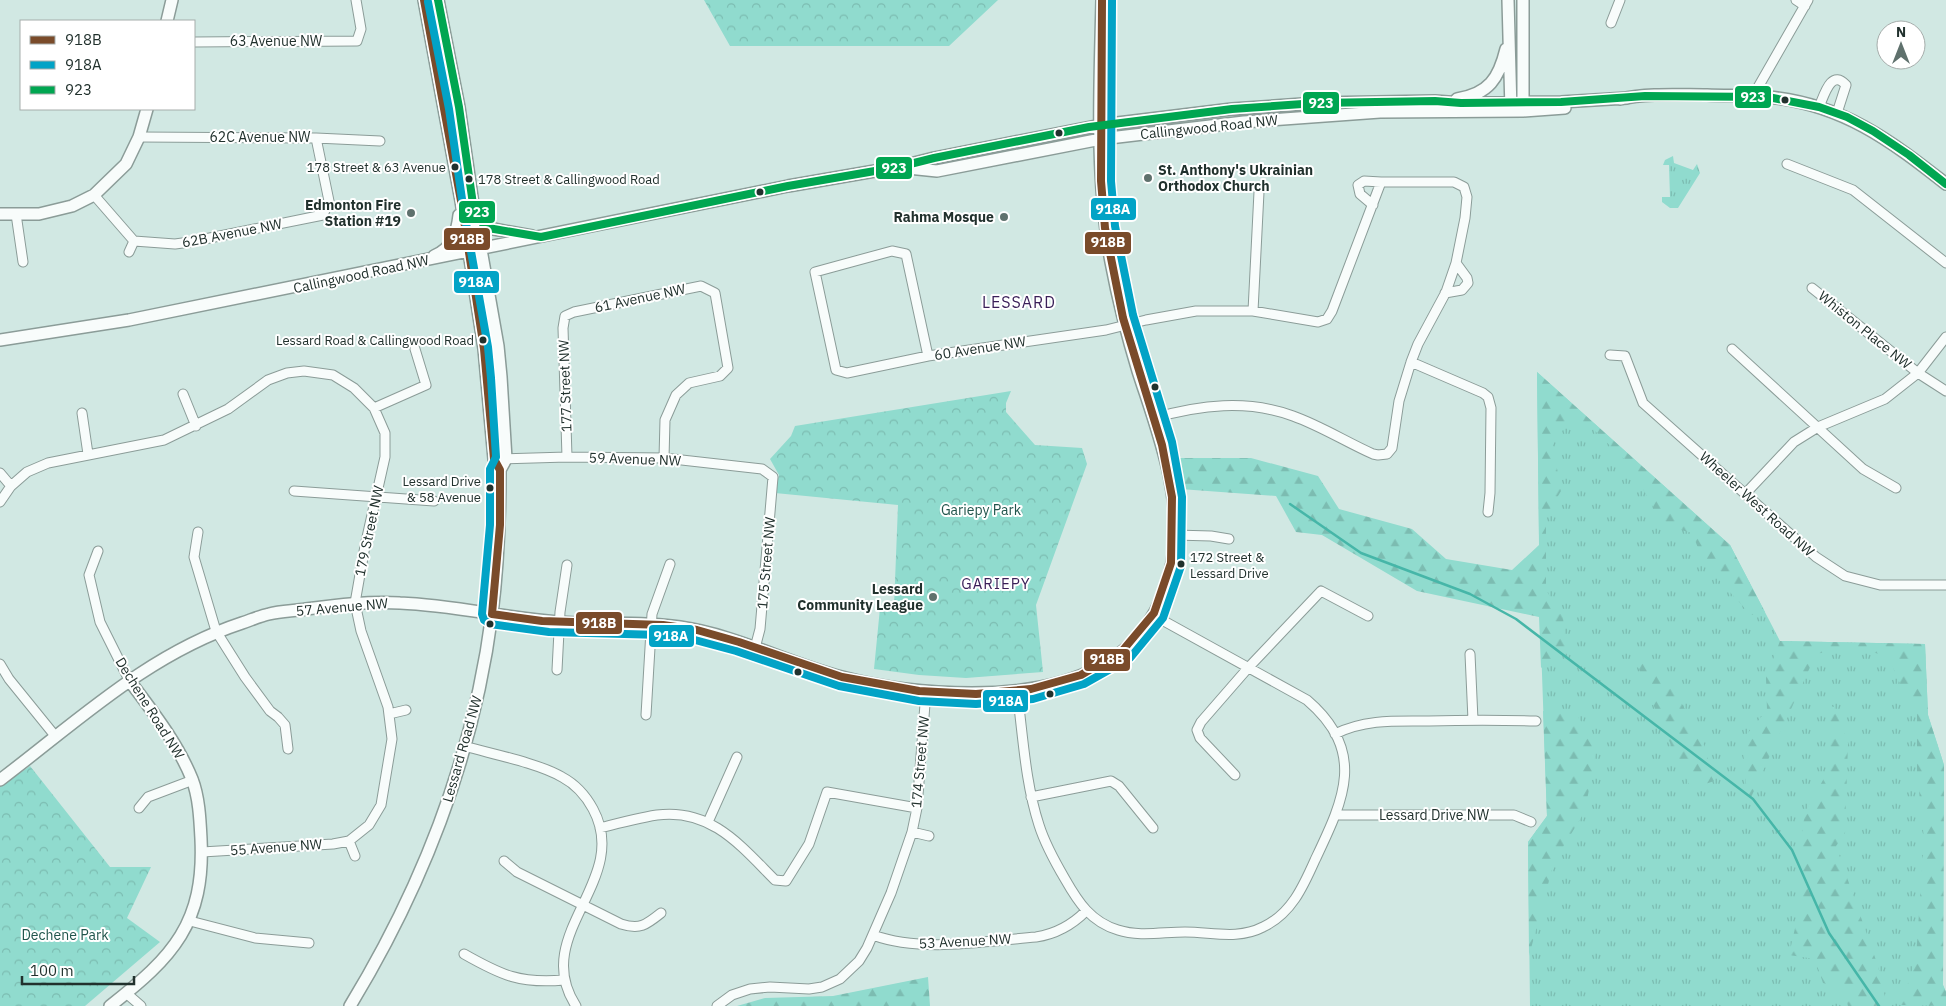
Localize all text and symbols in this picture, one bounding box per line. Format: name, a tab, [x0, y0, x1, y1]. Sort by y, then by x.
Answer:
legend	[20, 20, 195, 110]
north arrow	[1876, 20, 1926, 70]
text: N	[1896, 23, 1906, 41]
text: 918B	[65, 30, 102, 49]
street label: 63 Avenue NW	[230, 32, 323, 50]
text: 918A	[65, 55, 102, 74]
text: 923	[65, 80, 92, 99]
line badge: 923	[1734, 85, 1772, 109]
text: 923	[1740, 88, 1766, 106]
line badge: 923	[1302, 91, 1340, 115]
text: 923	[1308, 94, 1334, 112]
unlabelled marker	[1780, 95, 1790, 105]
street label: Callingwood Road NW	[1139, 111, 1279, 143]
street label: 62C Avenue NW	[209, 128, 311, 146]
unlabelled marker	[1054, 128, 1064, 138]
line badge: 923	[875, 156, 913, 180]
place label: 178 Street & 63 Avenue	[307, 159, 446, 176]
text: 923	[881, 159, 907, 177]
place label: St. Anthony's Ukrainian Orthodox Church	[1158, 161, 1313, 195]
marker: 178 Street & 63 Avenue	[450, 162, 460, 172]
place label: 178 Street & Callingwood Road	[478, 171, 660, 188]
marker: St. Anthony's Ukrainian Orthodox Church	[1142, 172, 1154, 184]
marker: 178 Street & Callingwood Road	[464, 174, 474, 184]
unlabelled marker	[755, 187, 765, 197]
place label: Edmonton Fire Station #19	[305, 196, 401, 230]
line badge: 918A	[1090, 197, 1137, 221]
line badge: 923	[458, 200, 496, 224]
text: 918A	[1096, 200, 1131, 218]
text: 923	[464, 203, 490, 221]
marker: Edmonton Fire Station #19	[405, 207, 417, 219]
place label: Rahma Mosque	[893, 208, 994, 226]
marker: Rahma Mosque	[998, 211, 1010, 223]
street label: 62B Avenue NW	[180, 214, 284, 252]
line badge: 918B	[443, 227, 491, 251]
text: 918B	[450, 230, 484, 248]
line badge: 918B	[1084, 231, 1132, 255]
text: 918B	[1091, 233, 1125, 251]
street label: Callingwood Road NW	[292, 251, 431, 297]
line badge: 918A	[453, 270, 500, 294]
text: 918A	[459, 273, 494, 291]
street label: 61 Avenue NW	[593, 279, 688, 316]
street label: Whiston Place NW	[1815, 287, 1916, 373]
district label: LESSARD	[982, 292, 1056, 312]
place label: Lessard Road & Callingwood Road	[276, 332, 474, 349]
street label: 60 Avenue NW	[933, 332, 1028, 364]
marker: Lessard Road & Callingwood Road	[478, 335, 488, 345]
street label: 177 Street NW	[554, 339, 576, 433]
unlabelled marker	[1150, 382, 1160, 392]
street label: 59 Avenue NW	[588, 448, 682, 470]
street label: Wheeler West Road NW	[1696, 448, 1819, 561]
place label: Lessard Drive & 58 Avenue	[402, 473, 481, 506]
street label: 179 Street NW	[351, 483, 388, 578]
marker: Lessard Drive & 58 Avenue	[485, 483, 495, 493]
park label: Gariepy Park	[941, 501, 1022, 519]
street label: 175 Street NW	[753, 516, 779, 610]
place label: 172 Street & Lessard Drive	[1190, 549, 1269, 582]
marker: 172 Street & Lessard Drive	[1176, 559, 1186, 569]
district label: GARIEPY	[961, 574, 1031, 593]
place label: Lessard Community League	[797, 580, 923, 614]
marker: Lessard Community League	[927, 591, 939, 603]
street label: 57 Avenue NW	[295, 594, 389, 620]
line badge: 918B	[575, 611, 623, 635]
text: 918B	[582, 614, 616, 632]
unlabelled marker	[485, 619, 495, 629]
line badge: 918A	[648, 624, 695, 648]
text: 918A	[654, 627, 689, 645]
line badge: 918B	[1083, 648, 1131, 672]
text: 918B	[1090, 650, 1124, 668]
street label: Dechene Road NW	[111, 654, 189, 763]
unlabelled marker	[793, 667, 803, 677]
line badge: 918A	[982, 689, 1029, 713]
unlabelled marker	[1045, 689, 1055, 699]
text: 918A	[989, 692, 1024, 710]
street label: Lessard Road NW	[438, 693, 486, 804]
street label: 174 Street NW	[907, 715, 933, 809]
street label: Lessard Drive NW	[1379, 806, 1490, 824]
street label: 55 Avenue NW	[229, 835, 323, 859]
park label: Dechene Park	[21, 926, 109, 944]
street label: 53 Avenue NW	[918, 930, 1012, 952]
scale bar	[22, 954, 135, 986]
text: 100 m	[30, 961, 74, 980]

